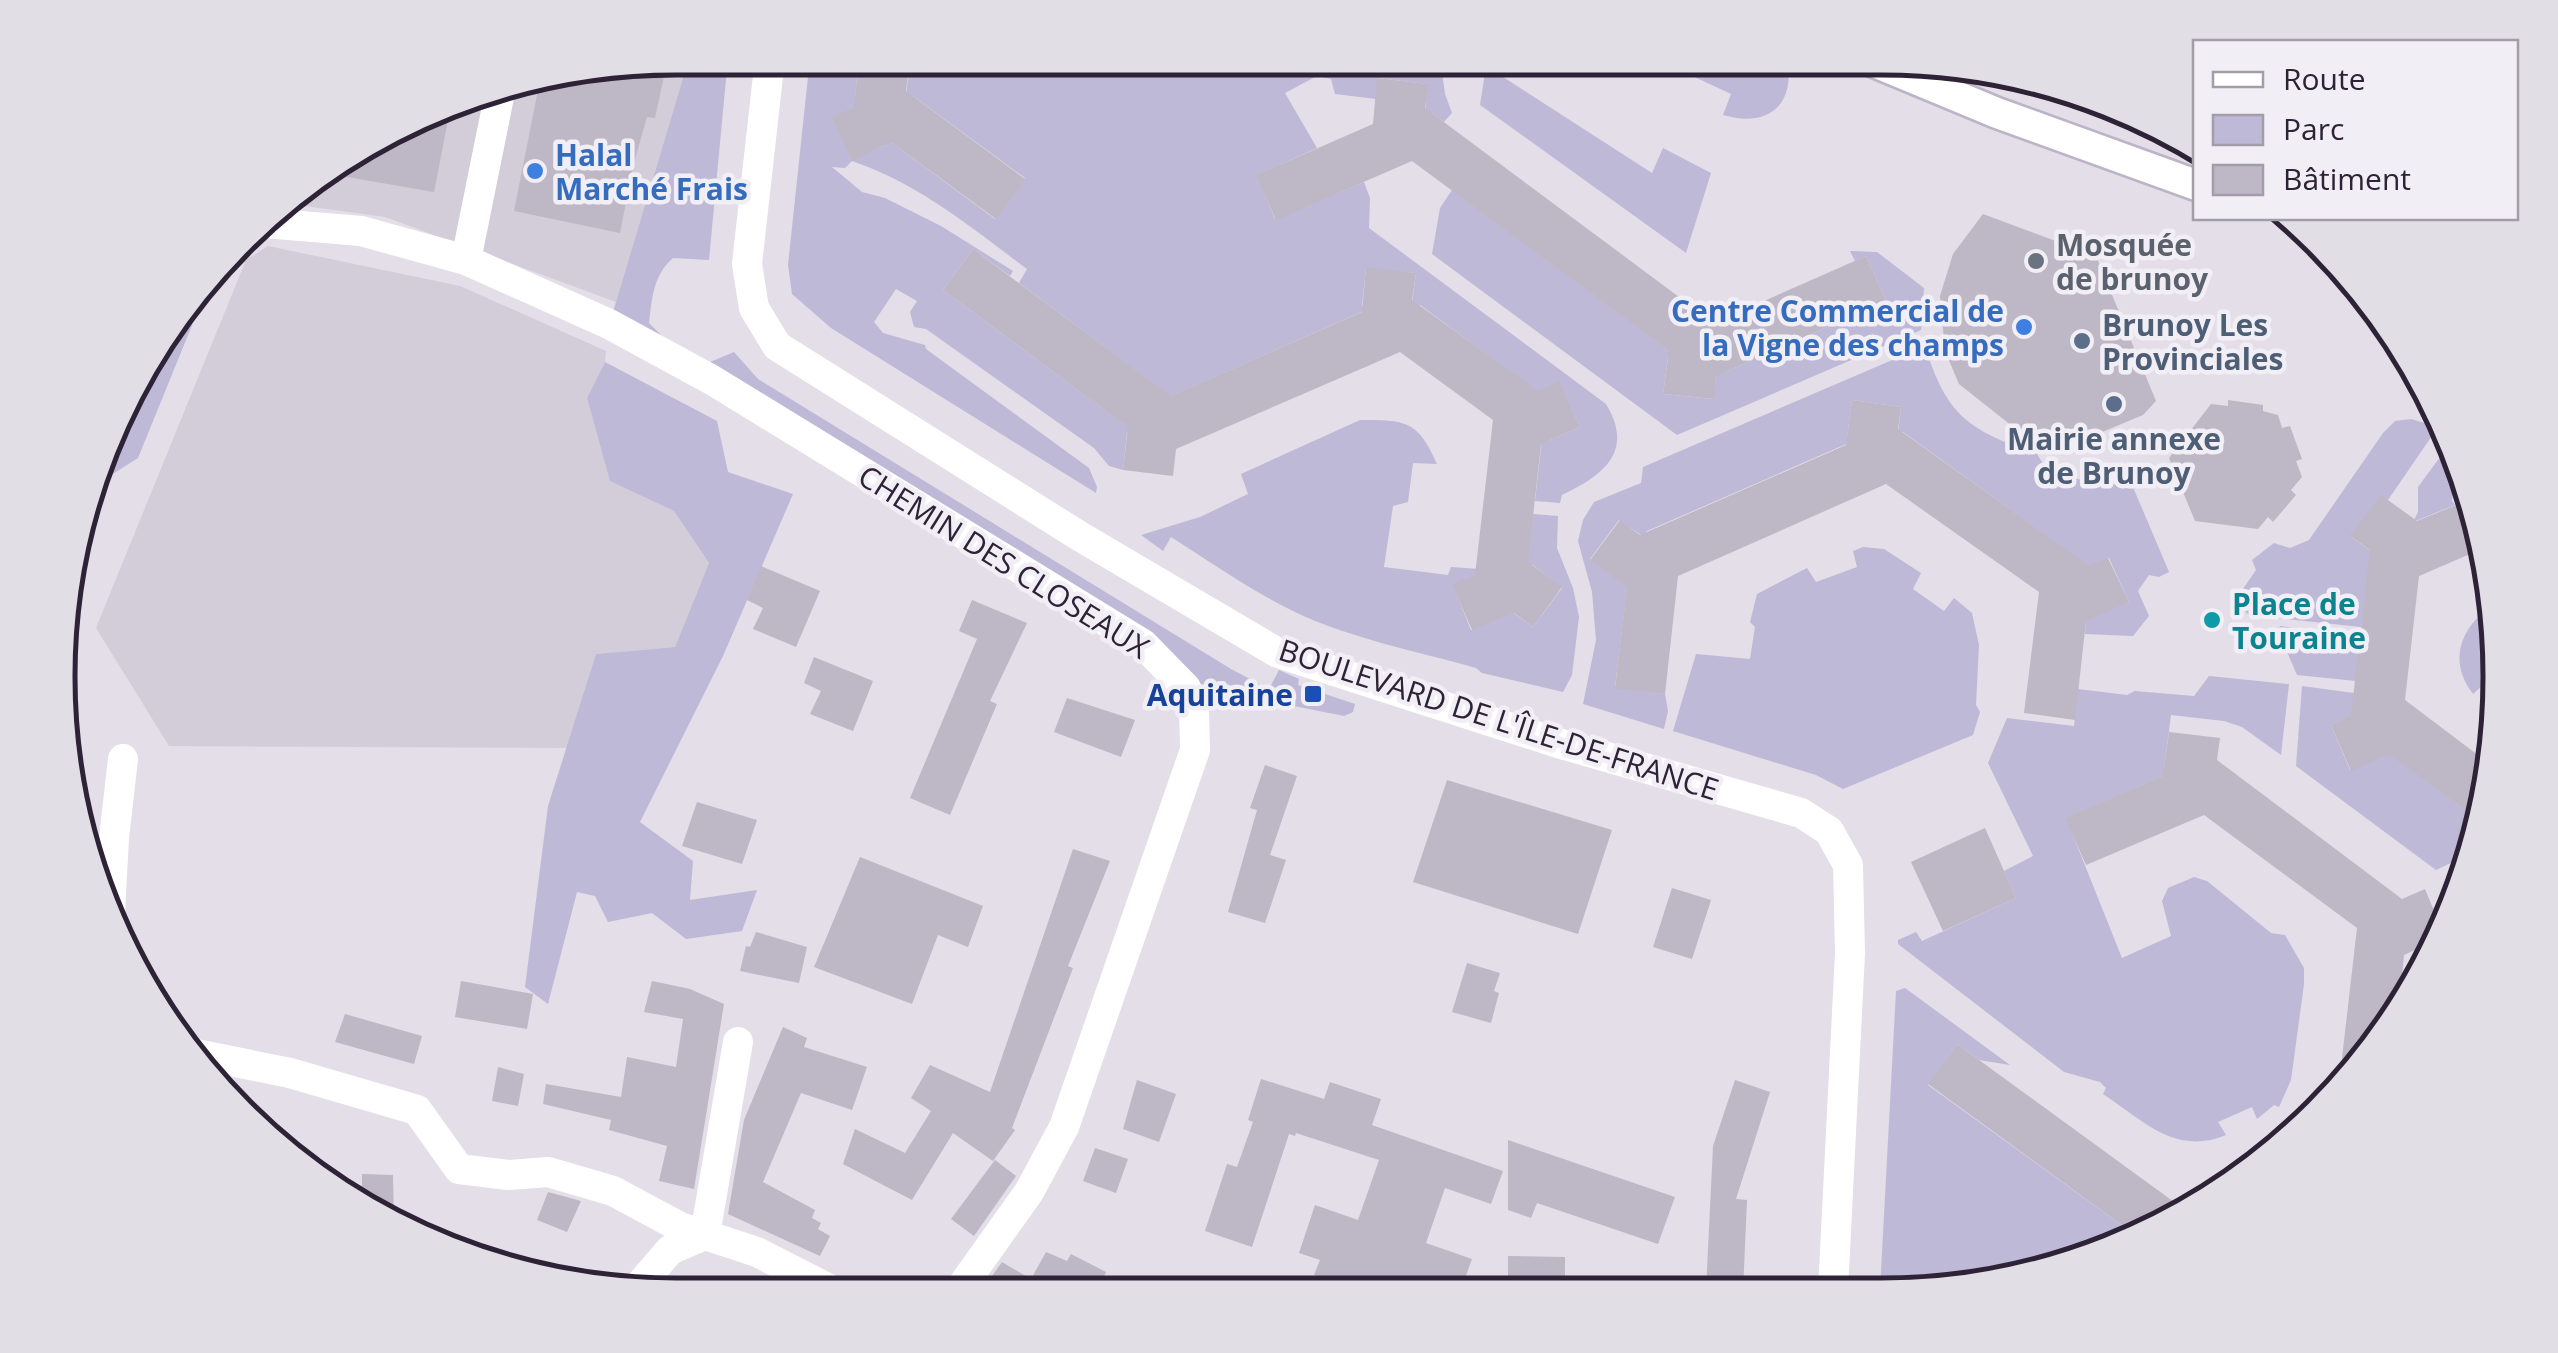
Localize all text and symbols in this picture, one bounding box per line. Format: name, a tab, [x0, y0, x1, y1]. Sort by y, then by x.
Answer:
legend	[2193, 40, 2518, 220]
text: Route	[2283, 58, 2366, 99]
text: Parc	[2283, 108, 2344, 149]
place label: Halal Marché Frais	[555, 134, 748, 209]
text: Bâtiment	[2283, 158, 2411, 199]
marker: Halal Marché Frais	[524, 160, 546, 182]
place label: Mosquée de brunoy	[2056, 224, 2209, 299]
marker: Mosquée de brunoy	[2025, 250, 2047, 272]
place label: Centre Commercial de la Vigne des champs	[1671, 290, 2004, 365]
place label: Brunoy Les Provinciales	[2102, 304, 2283, 379]
marker: Centre Commercial de la Vigne des champs	[2013, 316, 2035, 338]
marker: Brunoy Les Provinciales	[2071, 330, 2093, 352]
marker: Mairie annexe de Brunoy	[2103, 393, 2125, 415]
place label: Mairie annexe de Brunoy	[2007, 418, 2221, 493]
street label: CHEMIN DES CLOSEAUX	[851, 455, 1158, 668]
place label: Place de Touraine	[2232, 583, 2366, 658]
marker: Place de Touraine	[2201, 609, 2223, 631]
street label: BOULEVARD DE L'ÎLE-DE-FRANCE	[1274, 628, 1724, 810]
place label: Aquitaine	[1147, 674, 1293, 715]
marker: Aquitaine	[1302, 683, 1324, 705]

